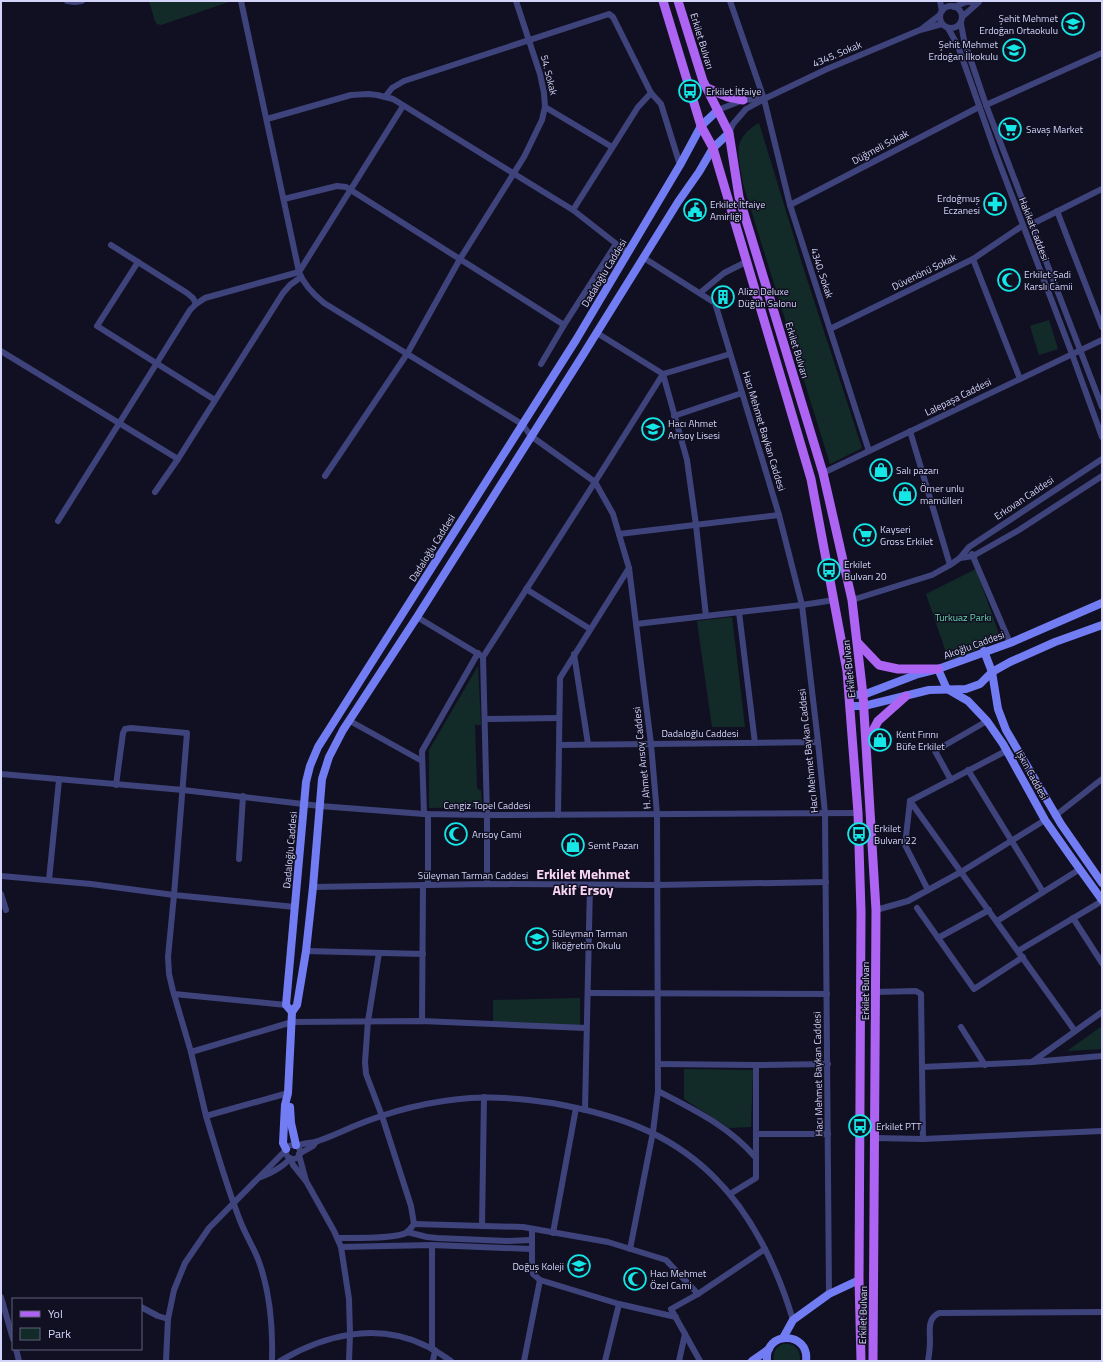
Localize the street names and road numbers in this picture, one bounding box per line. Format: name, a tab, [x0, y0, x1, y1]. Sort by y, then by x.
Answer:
street label: Erkilet Bulvarı	[686, 11, 718, 71]
street label: 4345. Sokak	[810, 37, 864, 71]
street label: 54. Sokak	[537, 53, 561, 97]
street label: Düğmeli Sokak	[849, 126, 911, 168]
street label: Hakikat Caddesi	[1015, 195, 1053, 263]
street label: Dadaloğlu Caddesi	[578, 236, 630, 310]
street label: 4340. Sokak	[807, 246, 837, 300]
street label: Düvenönü Sokak	[889, 250, 959, 294]
street label: Erkilet Bulvarı	[781, 320, 813, 380]
street label: Hacı Mehmet Baykan Caddesi	[739, 369, 789, 493]
street label: Lalepaşa Caddesi	[922, 374, 994, 420]
street label: Erkovan Caddesi	[991, 472, 1057, 524]
street label: Dadaloğlu Caddesi	[405, 511, 459, 585]
street label: Akoğlu Caddesi	[941, 627, 1007, 663]
street label: Erkilet Bulvarı	[838, 639, 860, 699]
street label: Hacı Mehmet Baykan Caddesi	[794, 688, 822, 814]
street label: H. Ahmet Arısoy Caddesi	[629, 706, 655, 810]
street label: Dadaloğlu Caddesi	[661, 726, 739, 741]
street label: Işkın Caddesi	[1012, 747, 1052, 803]
street label: Cengiz Topel Caddesi	[443, 798, 531, 813]
street label: Dadaloğlu Caddesi	[279, 811, 301, 889]
street label: Süleyman Tarman Caddesi	[418, 868, 528, 883]
street label: Erkilet Bulvarı	[858, 962, 873, 1020]
street label: Hacı Mehmet Baykan Caddesi	[809, 1012, 827, 1136]
street label: Erkilet Bulvarı	[855, 1286, 871, 1344]

